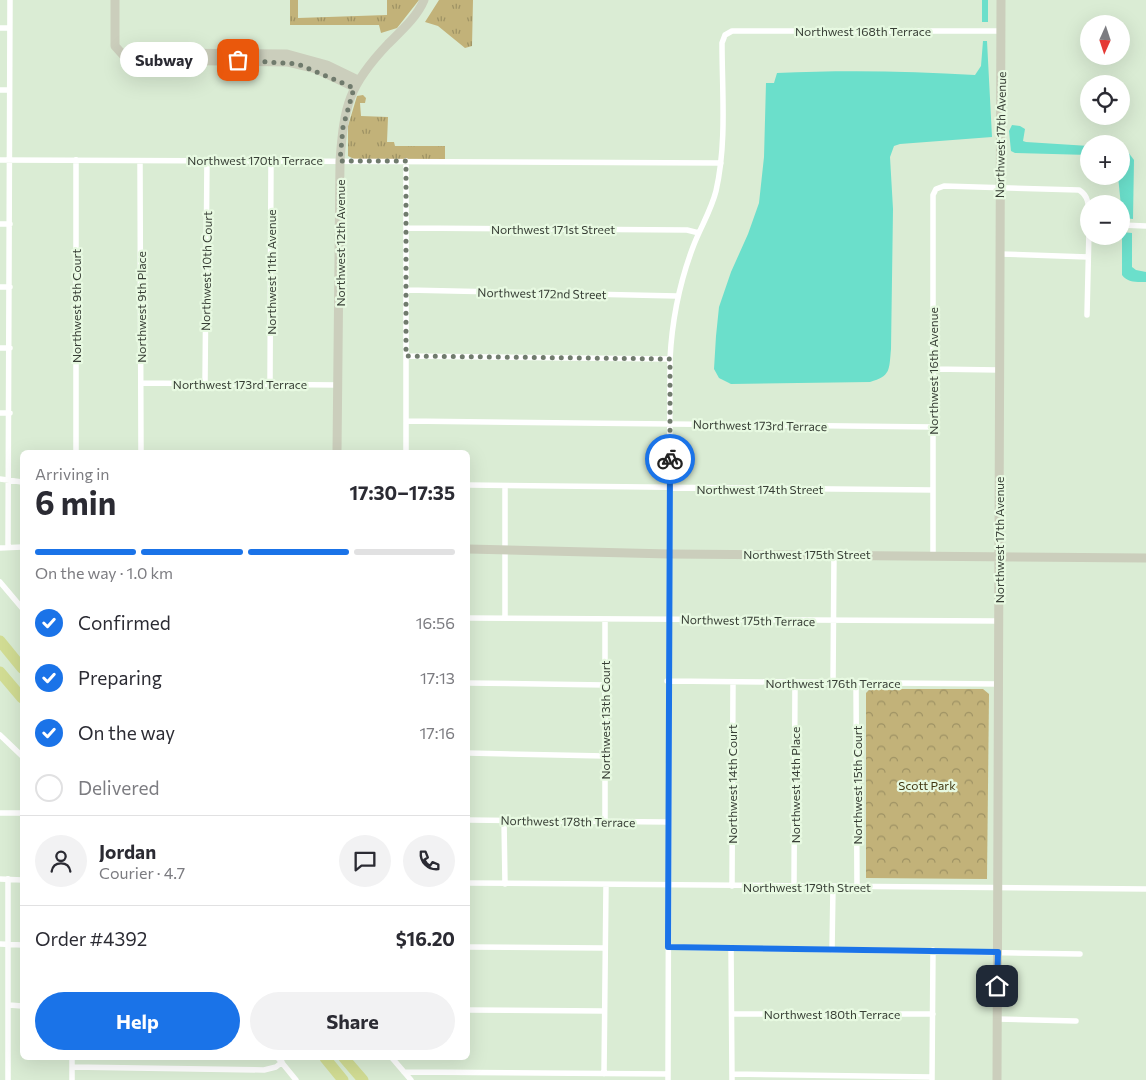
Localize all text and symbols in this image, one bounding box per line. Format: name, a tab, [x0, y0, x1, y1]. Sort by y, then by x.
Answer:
north arrow	[1080, 15, 1130, 65]
map controls	[1080, 15, 1130, 245]
street label: Northwest 168th Terrace	[795, 24, 931, 38]
pin	[217, 39, 259, 81]
callout: Subway	[120, 42, 208, 78]
icon: bag	[224, 46, 252, 74]
text: Subway	[135, 50, 193, 69]
street label: Northwest 17th Avenue	[992, 72, 1008, 198]
button: locate	[1080, 75, 1130, 125]
button: +	[1080, 135, 1130, 185]
street label: Northwest 170th Terrace	[187, 153, 323, 167]
street label: Northwest 12th Avenue	[333, 180, 347, 306]
button: −	[1080, 195, 1130, 245]
street label: Northwest 11th Avenue	[264, 209, 278, 335]
street label: Northwest 10th Court	[198, 211, 214, 331]
street label: Northwest 171st Street	[491, 222, 615, 236]
street label: Northwest 9th Court	[69, 249, 83, 363]
street label: Northwest 9th Place	[134, 251, 148, 363]
street label: Northwest 172nd Street	[477, 285, 607, 301]
street label: Northwest 16th Avenue	[926, 307, 940, 435]
street label: Northwest 173rd Terrace	[173, 377, 307, 391]
street label: Northwest 173rd Terrace	[693, 417, 827, 433]
courier	[645, 434, 695, 484]
icon: bike	[656, 445, 684, 473]
text: Arriving in	[35, 464, 109, 483]
street label: Northwest 17th Avenue	[992, 477, 1006, 603]
text: 17:30–17:35	[349, 481, 455, 504]
text: 6 min	[35, 482, 116, 522]
street label: Northwest 174th Street	[697, 482, 824, 496]
street label: Northwest 175th Street	[743, 547, 871, 561]
text: On the way · 1.0 km	[35, 563, 173, 582]
icon: check	[35, 609, 63, 637]
text: Confirmed	[78, 611, 171, 634]
street label: Northwest 175th Terrace	[681, 612, 815, 628]
text: 16:56	[416, 613, 455, 632]
street label: Northwest 13th Court	[598, 660, 612, 779]
icon: check	[35, 664, 63, 692]
text: Preparing	[78, 666, 162, 689]
text: 17:13	[420, 668, 455, 687]
street label: Northwest 176th Terrace	[766, 676, 900, 690]
icon: check	[35, 719, 63, 747]
text: On the way	[78, 721, 175, 744]
text: 17:16	[419, 723, 455, 742]
street label: Northwest 14th Court	[725, 724, 739, 844]
street label: Northwest 15th Court	[850, 725, 864, 844]
street label: Northwest 14th Place	[788, 727, 802, 843]
text: Delivered	[78, 776, 159, 799]
park label: Scott Park	[898, 778, 956, 792]
street label: Northwest 178th Terrace	[500, 813, 636, 829]
button: person	[35, 835, 87, 887]
button: chat	[339, 835, 391, 887]
button: phone	[403, 835, 455, 887]
text: Jordan	[99, 840, 156, 863]
text: Courier · 4.7	[99, 863, 185, 882]
street label: Northwest 179th Street	[743, 880, 871, 894]
text: Order #4392	[35, 927, 147, 950]
text: $16.20	[396, 927, 455, 950]
pin	[976, 965, 1018, 1007]
icon: home	[983, 972, 1011, 1000]
button: Help	[35, 992, 240, 1050]
button: Share	[250, 992, 455, 1050]
street label: Northwest 180th Terrace	[764, 1007, 900, 1021]

